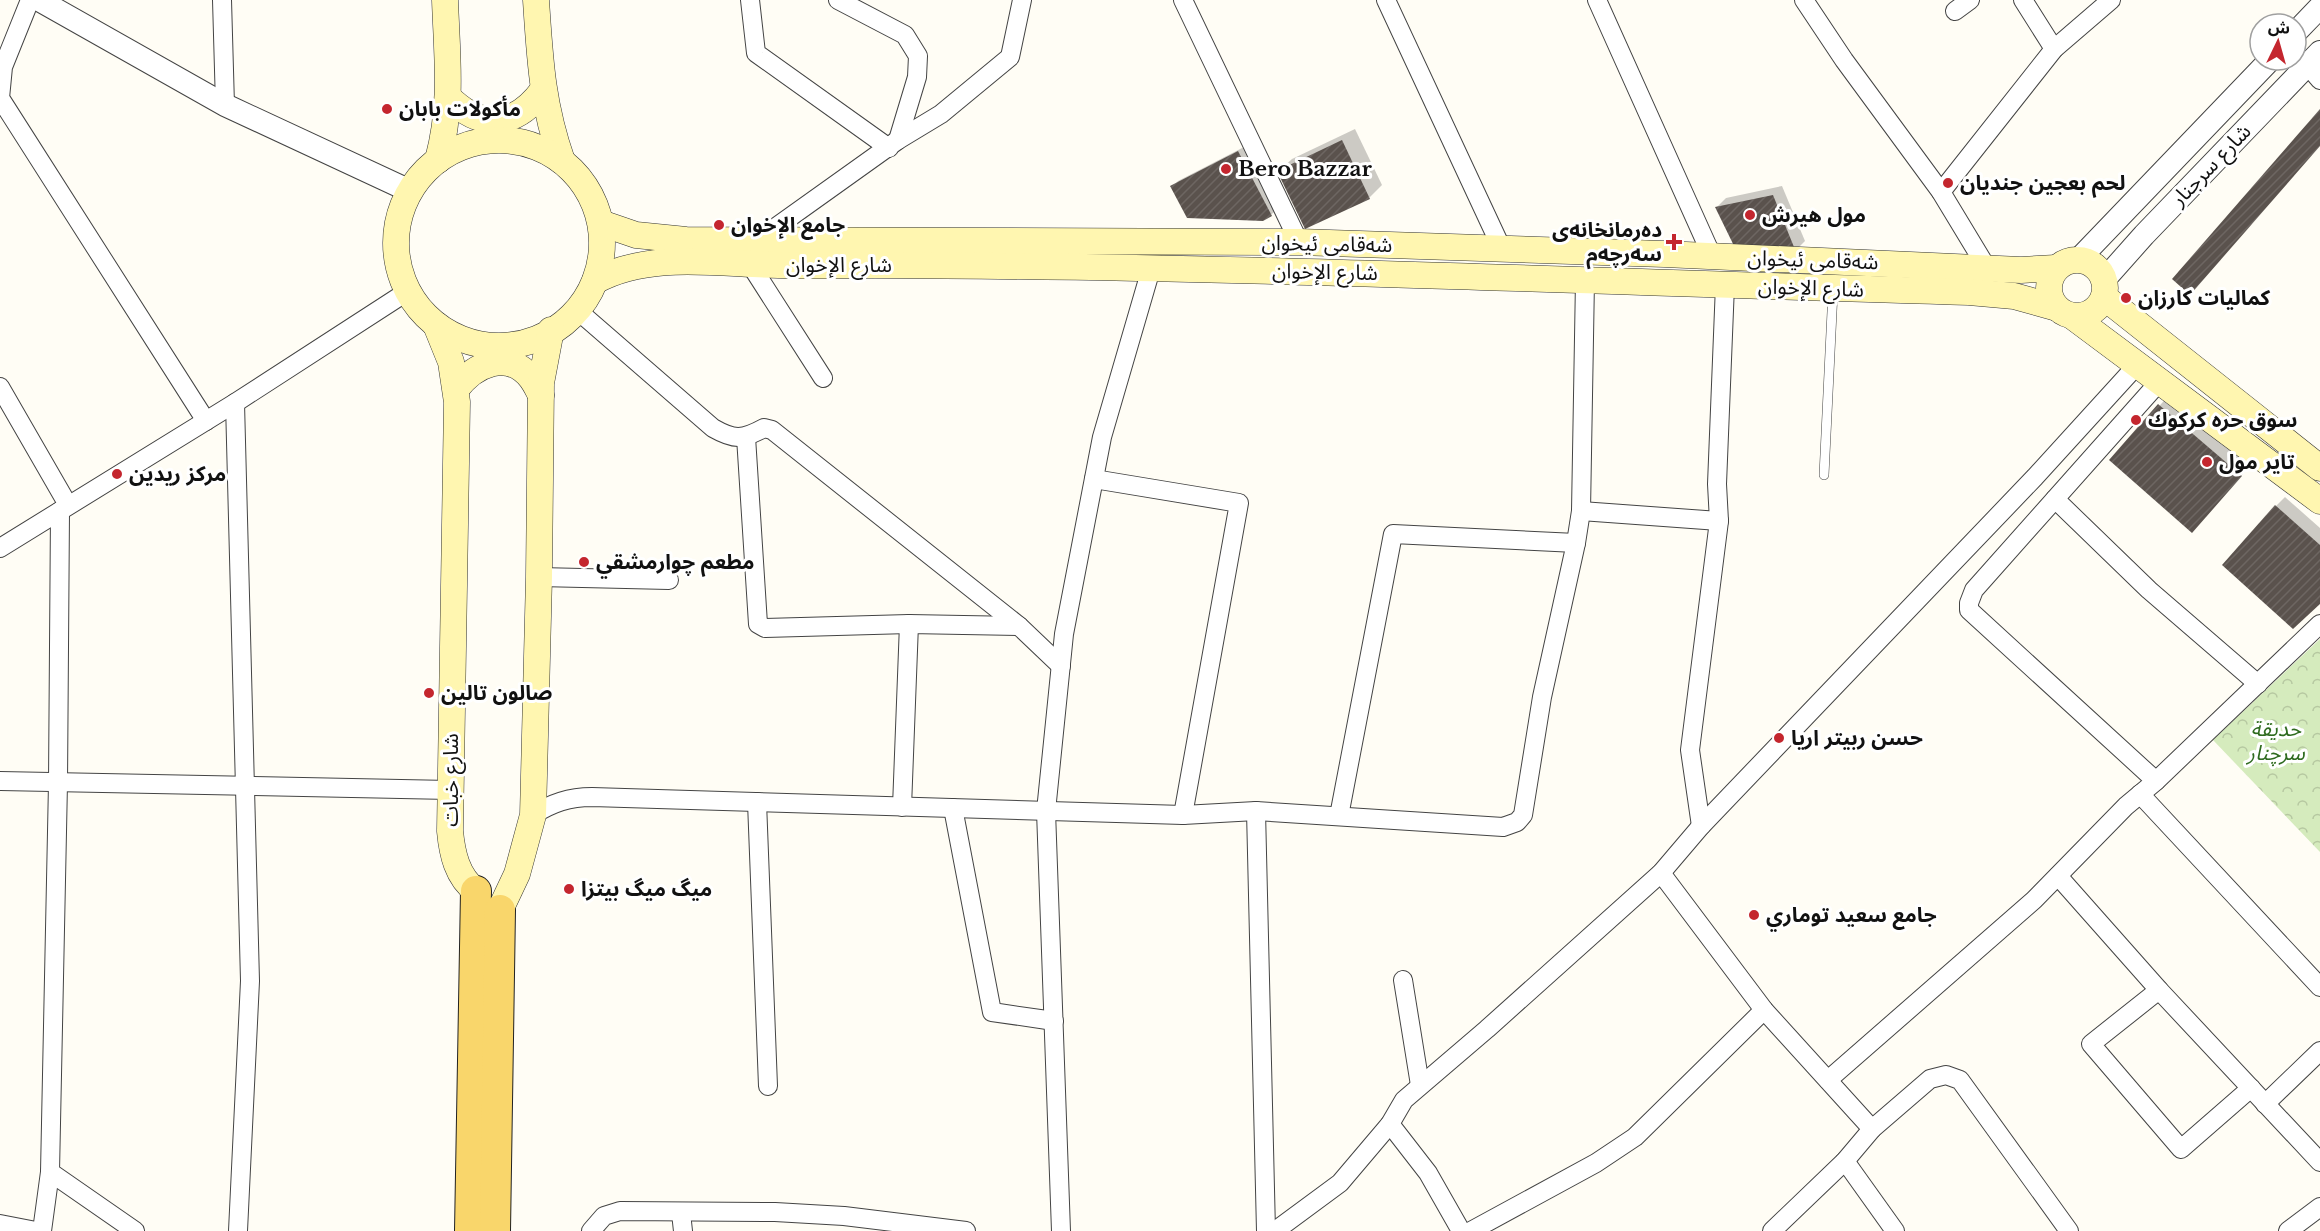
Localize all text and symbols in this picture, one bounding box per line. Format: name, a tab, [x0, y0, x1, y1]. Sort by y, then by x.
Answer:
north arrow	[2248, 12, 2308, 72]
text: ش	[2268, 16, 2291, 38]
place label: مأكولات بابان	[399, 95, 521, 122]
marker: مأكولات بابان	[380, 102, 394, 116]
street label: شارع سرجنار	[2165, 118, 2258, 214]
place label: Bero Bazzar	[1238, 156, 1373, 182]
marker: Bero Bazzar	[1219, 162, 1233, 176]
place label: لحم بعجين جنديان	[1960, 170, 2126, 198]
marker: لحم بعجين جنديان	[1941, 176, 1955, 190]
place label: مول هيرش	[1762, 202, 1866, 228]
marker: مول هيرش	[1743, 208, 1757, 222]
place label: جامع الإخوان	[731, 212, 845, 240]
place label: دەرمانخانەی سەرچەم	[1552, 217, 1662, 270]
marker: جامع الإخوان	[712, 218, 726, 232]
street label: شەقامی ئیخوان	[1261, 230, 1393, 258]
marker: دەرمانخانەی سەرچەم	[1667, 235, 1681, 249]
street label: شەقامی ئیخوان	[1747, 245, 1879, 275]
street label: شارع الإخوان	[786, 252, 892, 280]
street label: شارع الإخوان	[1272, 258, 1378, 288]
street label: شارع الإخوان	[1758, 273, 1864, 305]
place label: كمالیات كارزان	[2138, 285, 2271, 311]
marker: كمالیات كارزان	[2119, 291, 2133, 305]
place label: سوق حره كركوك	[2148, 407, 2298, 433]
marker: سوق حره كركوك	[2129, 413, 2143, 427]
place label: تاير مول	[2219, 449, 2295, 475]
marker: تاير مول	[2200, 455, 2214, 469]
place label: مركز ريدين	[129, 461, 226, 487]
marker: مركز ريدين	[110, 467, 124, 481]
place label: مطعم چوارمشقي	[596, 549, 755, 579]
marker: مطعم چوارمشقي	[577, 555, 591, 569]
place label: صالون تالين	[441, 680, 552, 706]
marker: صالون تالين	[422, 686, 436, 700]
park label: حديقة سرچنار	[2245, 716, 2305, 767]
place label: حسن ربيتر اريا	[1791, 725, 1923, 751]
marker: حسن ربيتر اريا	[1772, 731, 1786, 745]
street label: شارع خبات	[438, 733, 466, 827]
place label: ميگ ميگ بيتزا	[581, 876, 712, 902]
marker: ميگ ميگ بيتزا	[562, 882, 576, 896]
place label: جامع سعيد توماري	[1766, 902, 1937, 932]
marker: جامع سعيد توماري	[1747, 908, 1761, 922]

